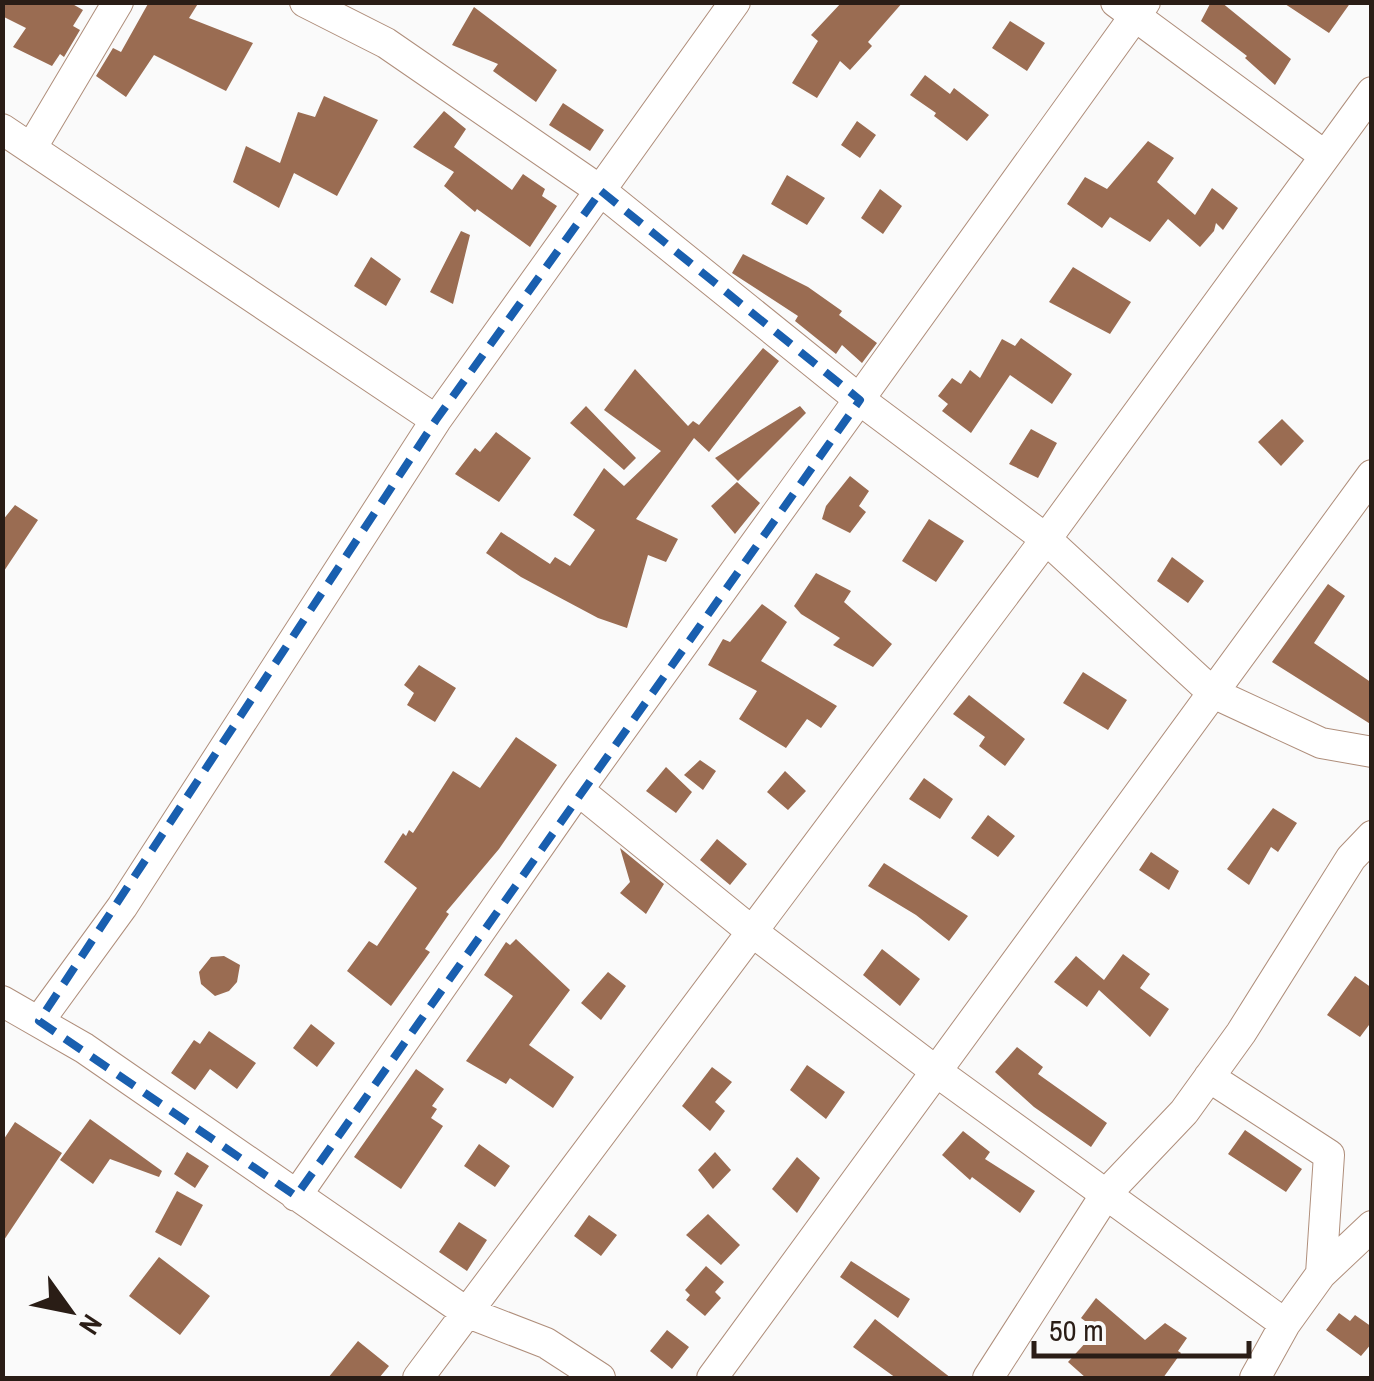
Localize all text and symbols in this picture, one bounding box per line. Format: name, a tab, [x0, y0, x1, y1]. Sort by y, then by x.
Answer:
north arrow	[20, 1261, 120, 1361]
scale bar	[1034, 1296, 1249, 1358]
text: N	[71, 1307, 111, 1342]
text: 50 m	[1049, 1310, 1104, 1350]

